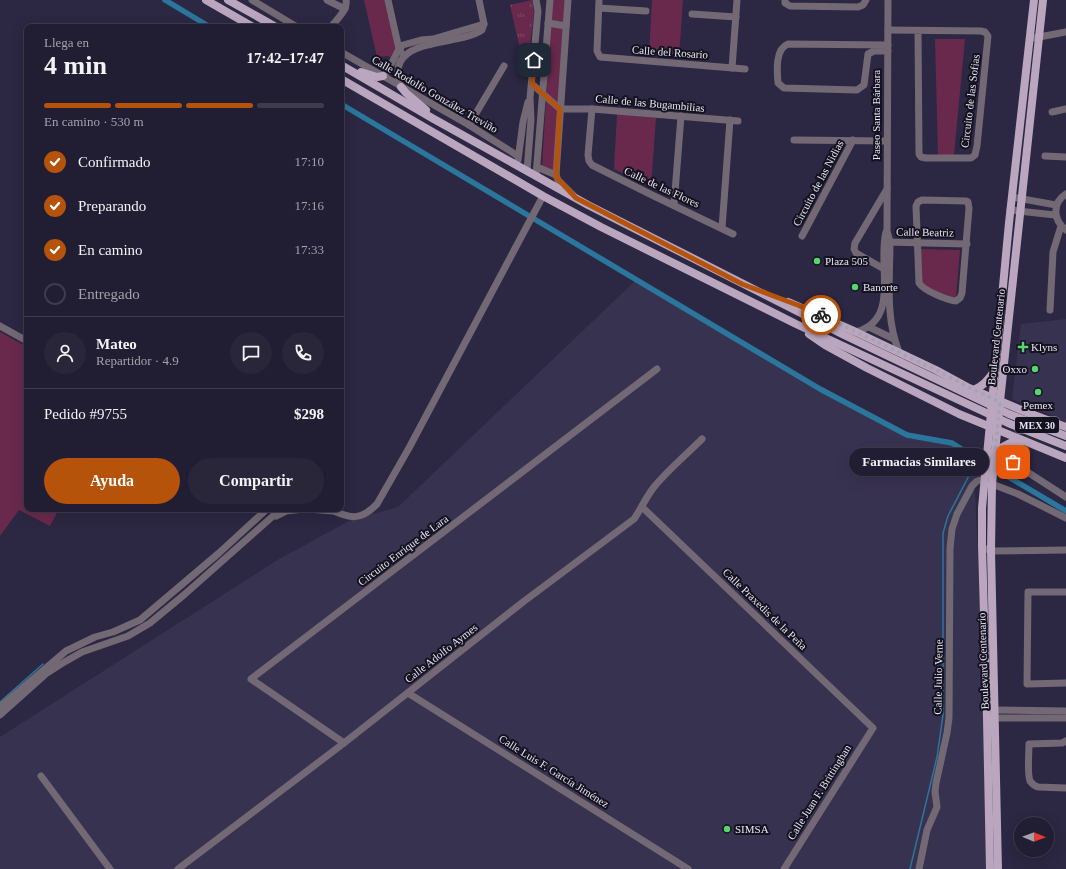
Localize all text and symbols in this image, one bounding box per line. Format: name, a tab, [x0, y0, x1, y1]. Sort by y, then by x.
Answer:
text: Llega en	[44, 35, 89, 50]
pin	[517, 43, 551, 77]
street label: Calle del Rosario	[631, 43, 709, 61]
icon: home	[523, 49, 545, 71]
text: 17:42–17:47	[247, 50, 324, 66]
text: 4 min	[44, 51, 107, 80]
street label: Calle Rodolfo González Treviño	[370, 53, 500, 135]
street label: Circuito de las Sofias	[958, 53, 982, 149]
street label: Paseo Santa Bárbara	[870, 70, 882, 160]
street label: Calle de las Bugambilias	[595, 92, 705, 114]
text: En camino · 530 m	[44, 114, 144, 129]
street label: Circuito de las Nidias	[790, 138, 846, 228]
icon: check	[44, 151, 66, 173]
text: Confirmado	[78, 154, 151, 170]
text: 17:10	[294, 154, 324, 169]
street label: Calle de las Flores	[622, 164, 702, 210]
icon: check	[44, 195, 66, 217]
text: Preparando	[78, 198, 146, 214]
text: 17:16	[294, 198, 324, 213]
street label: Calle Beatriz	[896, 225, 954, 239]
icon: check	[44, 239, 66, 261]
text: En camino	[78, 242, 143, 258]
text: 17:33	[294, 242, 324, 257]
place label: Plaza 505	[825, 255, 869, 267]
marker: Plaza 505	[812, 256, 822, 266]
place label: Banorte	[863, 281, 898, 293]
marker: Banorte	[850, 282, 860, 292]
text: Entregado	[78, 286, 140, 302]
street label: Boulevard Centenario	[985, 288, 1007, 386]
courier	[801, 295, 841, 335]
icon: bike	[810, 304, 832, 326]
button: person	[44, 332, 86, 374]
button: chat	[230, 332, 272, 374]
button: phone	[282, 332, 324, 374]
text: Mateo	[96, 336, 137, 352]
place label: Klyns	[1031, 341, 1057, 353]
marker: Klyns	[1018, 342, 1028, 352]
text: Repartidor · 4.9	[96, 353, 179, 368]
place label: Oxxo	[1003, 363, 1027, 375]
marker: Oxxo	[1030, 364, 1040, 374]
marker: Pemex	[1033, 387, 1043, 397]
place label: Pemex	[1023, 399, 1053, 411]
text: Pedido #9755	[44, 406, 127, 422]
text: $298	[294, 406, 324, 422]
road number: MEX 30	[1015, 417, 1059, 433]
pin	[996, 445, 1030, 479]
callout: Farmacias Similares	[849, 448, 989, 476]
icon: bag	[1002, 451, 1024, 473]
text: Farmacias Similares	[862, 454, 976, 469]
button: Ayuda	[44, 458, 180, 504]
button: Compartir	[188, 458, 324, 504]
street label: Circuito Enrique de Lara	[356, 512, 450, 588]
street label: Calle Praxedis de la Peña	[721, 566, 809, 652]
street label: Boulevard Centenario	[975, 612, 991, 710]
street label: Calle Adolfo Aymes	[402, 621, 480, 685]
street label: Calle Julio Verne	[931, 639, 945, 715]
street label: Calle Luis F. García Jiménez	[497, 732, 611, 810]
street label: Calle Juan F. Brittinghan	[785, 742, 853, 842]
north arrow	[1014, 817, 1054, 857]
map controls	[1014, 817, 1054, 857]
place label: SIMSA	[735, 823, 769, 835]
marker: SIMSA	[722, 824, 732, 834]

